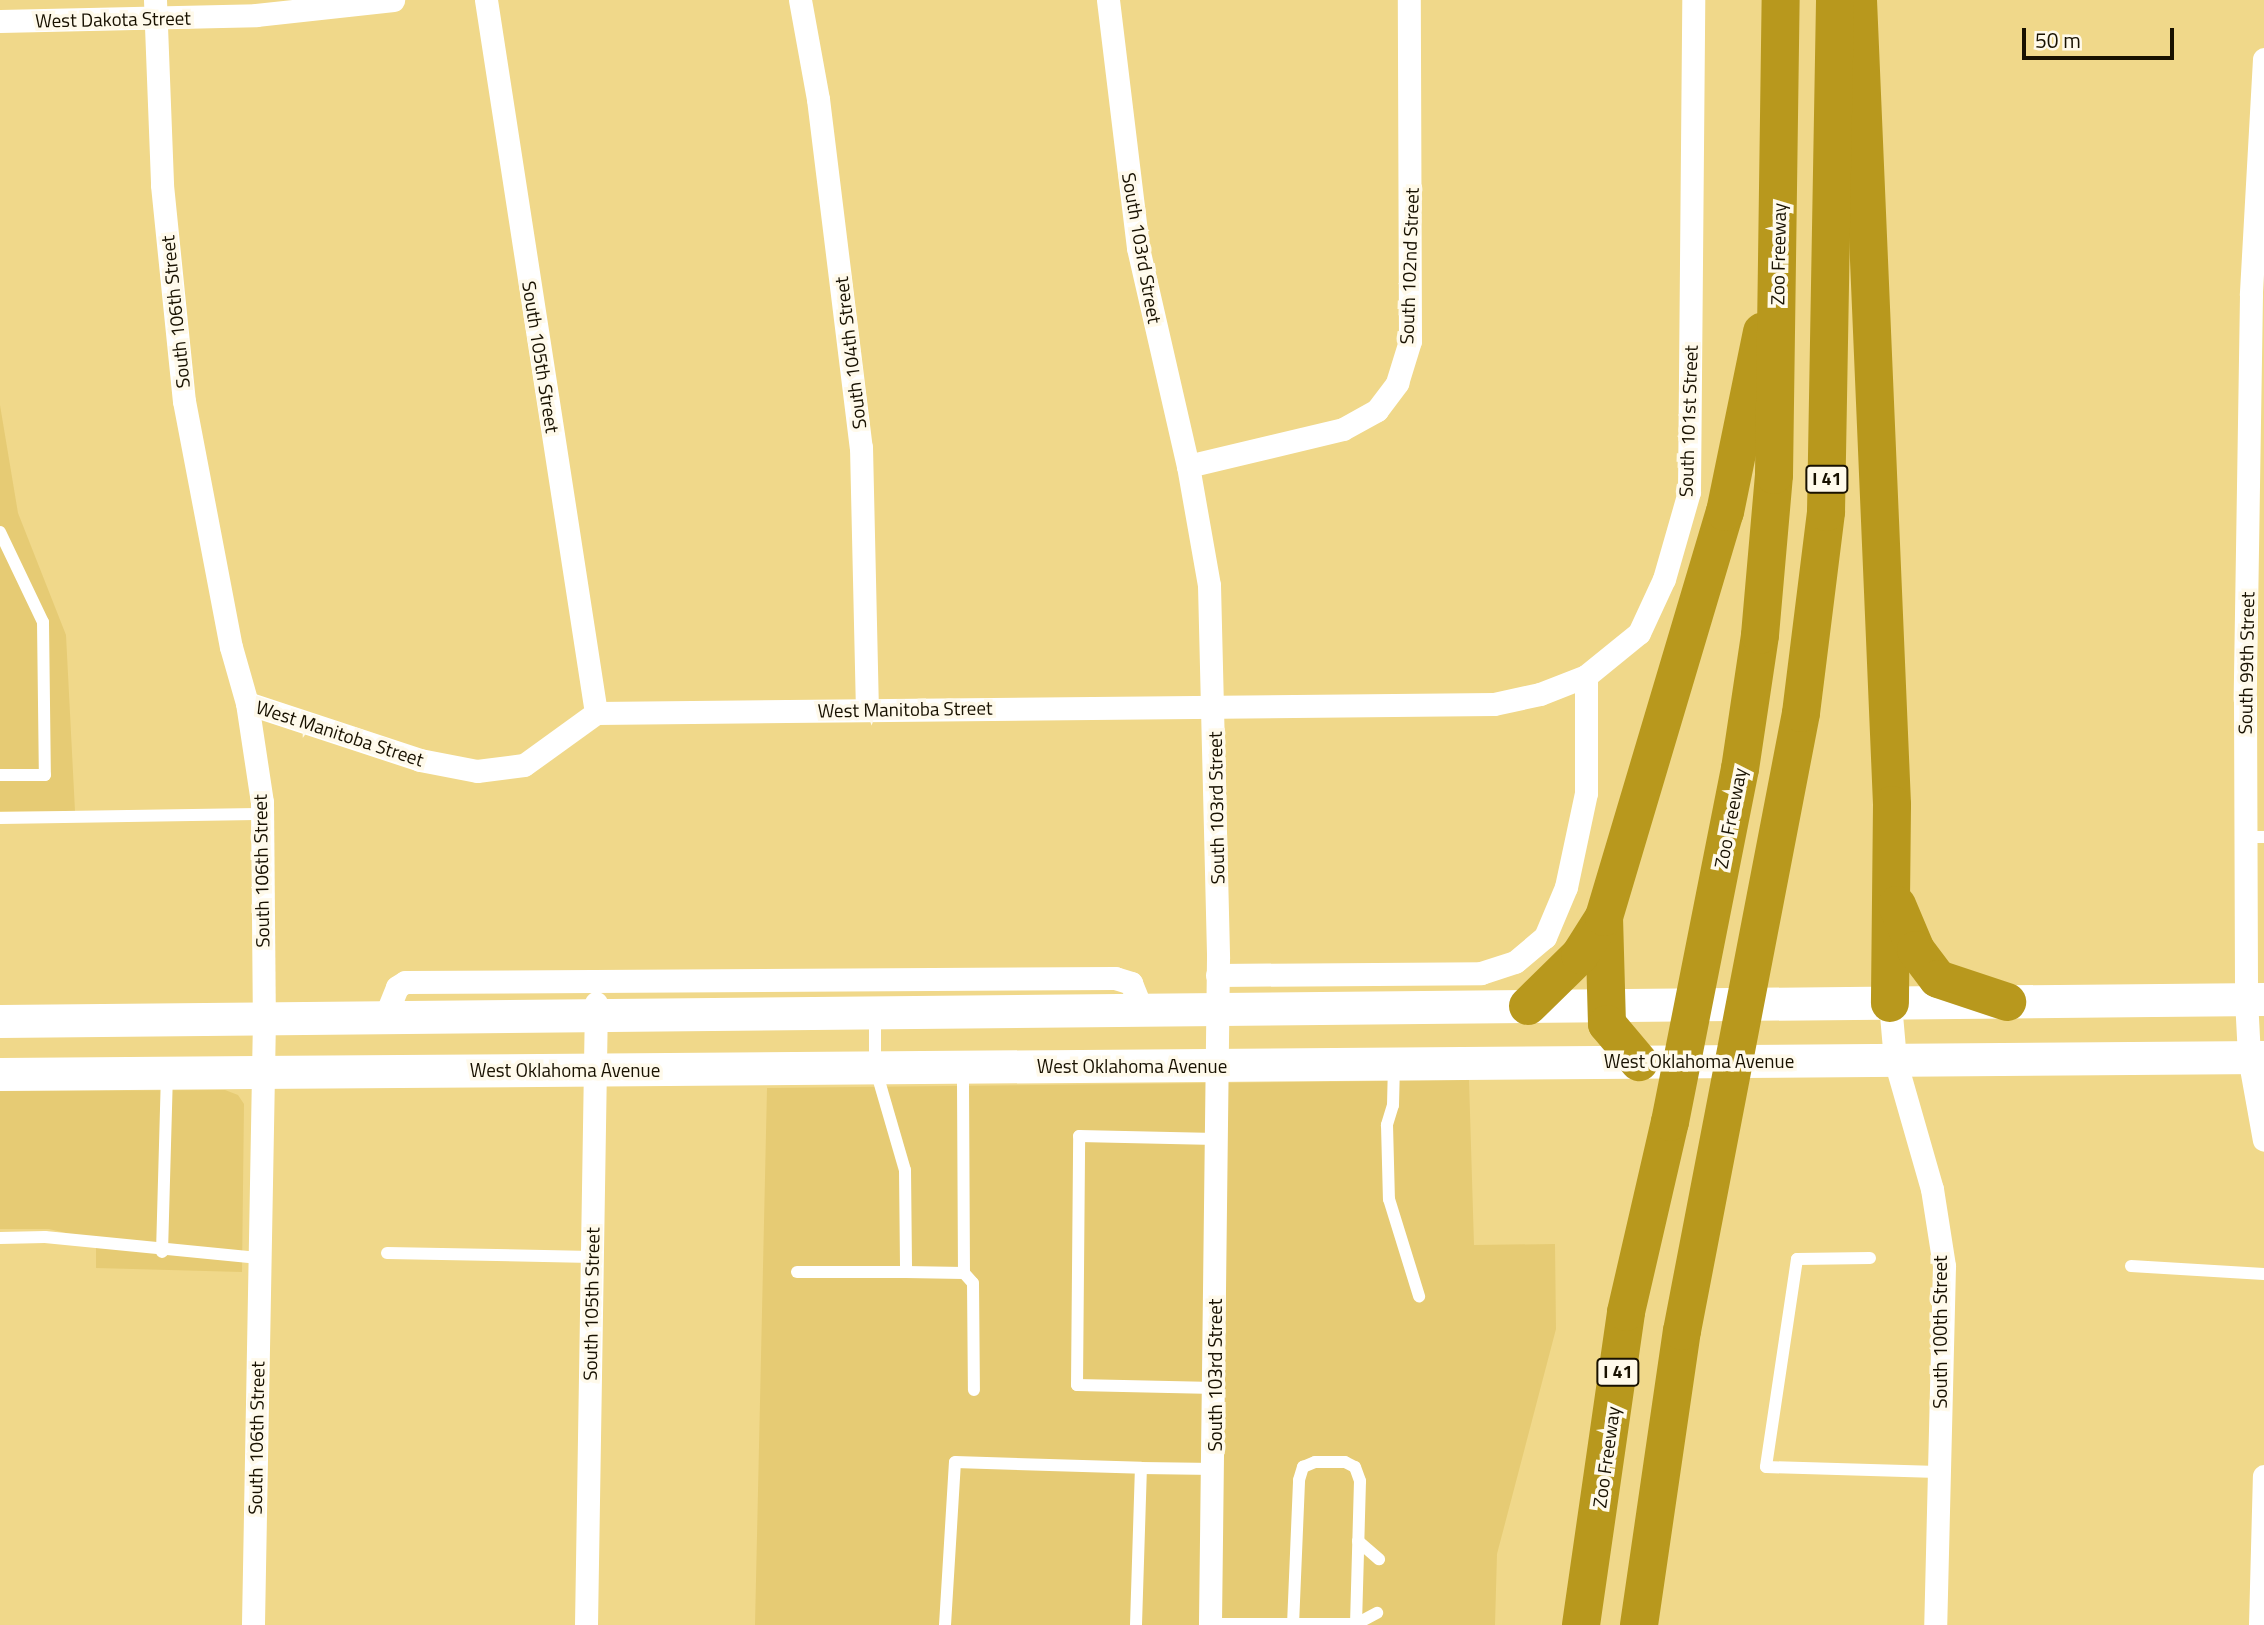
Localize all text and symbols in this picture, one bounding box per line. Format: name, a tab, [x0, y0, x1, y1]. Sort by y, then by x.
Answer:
street label: West Dakota Street	[35, 6, 191, 32]
scale bar	[2026, 14, 2178, 58]
text: 50 m	[2035, 24, 2081, 56]
street label: South 103rd Street	[1117, 171, 1167, 325]
street label: South 102nd Street	[1395, 187, 1423, 345]
street label: Zoo Freeway	[1766, 203, 1790, 305]
street label: South 106th Street	[156, 235, 194, 389]
street label: South 104th Street	[829, 275, 871, 431]
street label: South 105th Street	[518, 279, 564, 435]
street label: South 101st Street	[1674, 345, 1702, 497]
road number: I 41	[1804, 464, 1850, 494]
street label: South 99th Street	[2233, 591, 2259, 735]
street label: West Manitoba Street	[253, 695, 427, 771]
street label: West Manitoba Street	[817, 696, 993, 722]
street label: South 103rd Street	[1203, 731, 1229, 885]
street label: Zoo Freeway	[1709, 766, 1751, 870]
street label: South 106th Street	[248, 794, 274, 948]
street label: West Oklahoma Avenue	[1604, 1050, 1794, 1072]
street label: West Oklahoma Avenue	[1037, 1055, 1227, 1077]
street label: West Oklahoma Avenue	[470, 1059, 660, 1081]
street label: South 105th Street	[578, 1227, 604, 1381]
street label: South 100th Street	[1929, 1255, 1951, 1409]
street label: South 103rd Street	[1204, 1299, 1226, 1451]
road number: I 41	[1595, 1358, 1641, 1386]
street label: South 106th Street	[243, 1361, 269, 1515]
street label: Zoo Freeway	[1588, 1405, 1624, 1509]

